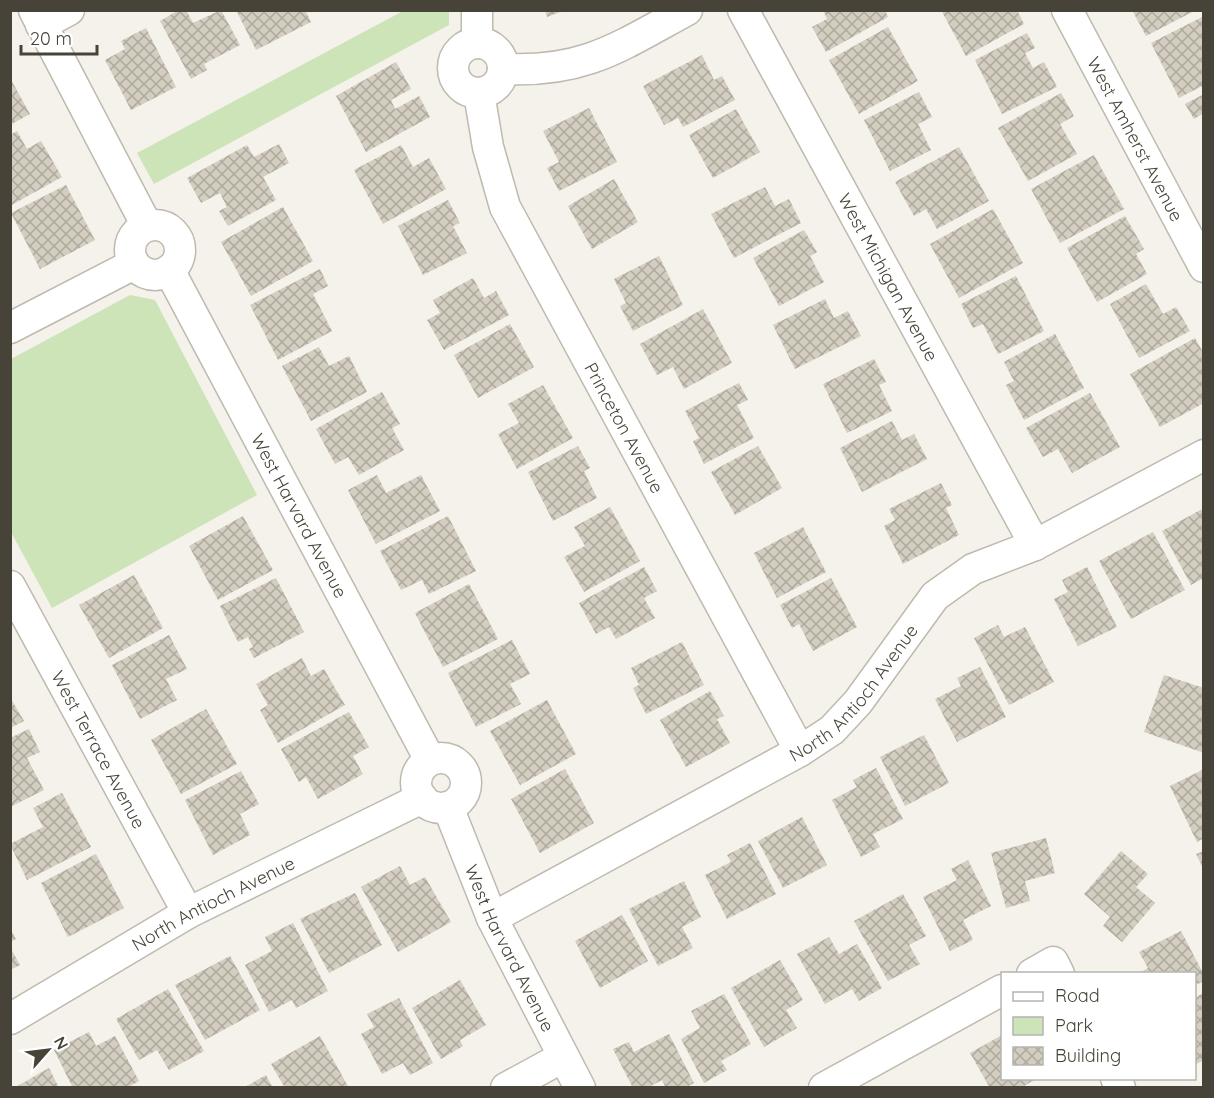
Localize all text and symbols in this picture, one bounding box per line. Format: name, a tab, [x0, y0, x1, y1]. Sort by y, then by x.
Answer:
scale bar	[21, 18, 98, 56]
text: 20 m	[30, 27, 72, 50]
street label: West Amherst Avenue	[1082, 53, 1189, 225]
street label: West Michigan Avenue	[834, 189, 944, 365]
street label: Princeton Avenue	[580, 358, 669, 497]
street label: West Harvard Avenue	[247, 429, 353, 601]
street label: North Antioch Avenue	[785, 619, 922, 766]
street label: West Terrace Avenue	[47, 666, 151, 832]
street label: North Antioch Avenue	[127, 851, 298, 956]
street label: West Harvard Avenue	[460, 861, 560, 1035]
legend	[1001, 972, 1196, 1080]
text: Road	[1055, 984, 1100, 1007]
text: Park	[1055, 1014, 1093, 1037]
north arrow	[18, 1020, 78, 1080]
text: N	[50, 1033, 73, 1053]
text: Building	[1055, 1044, 1121, 1067]

